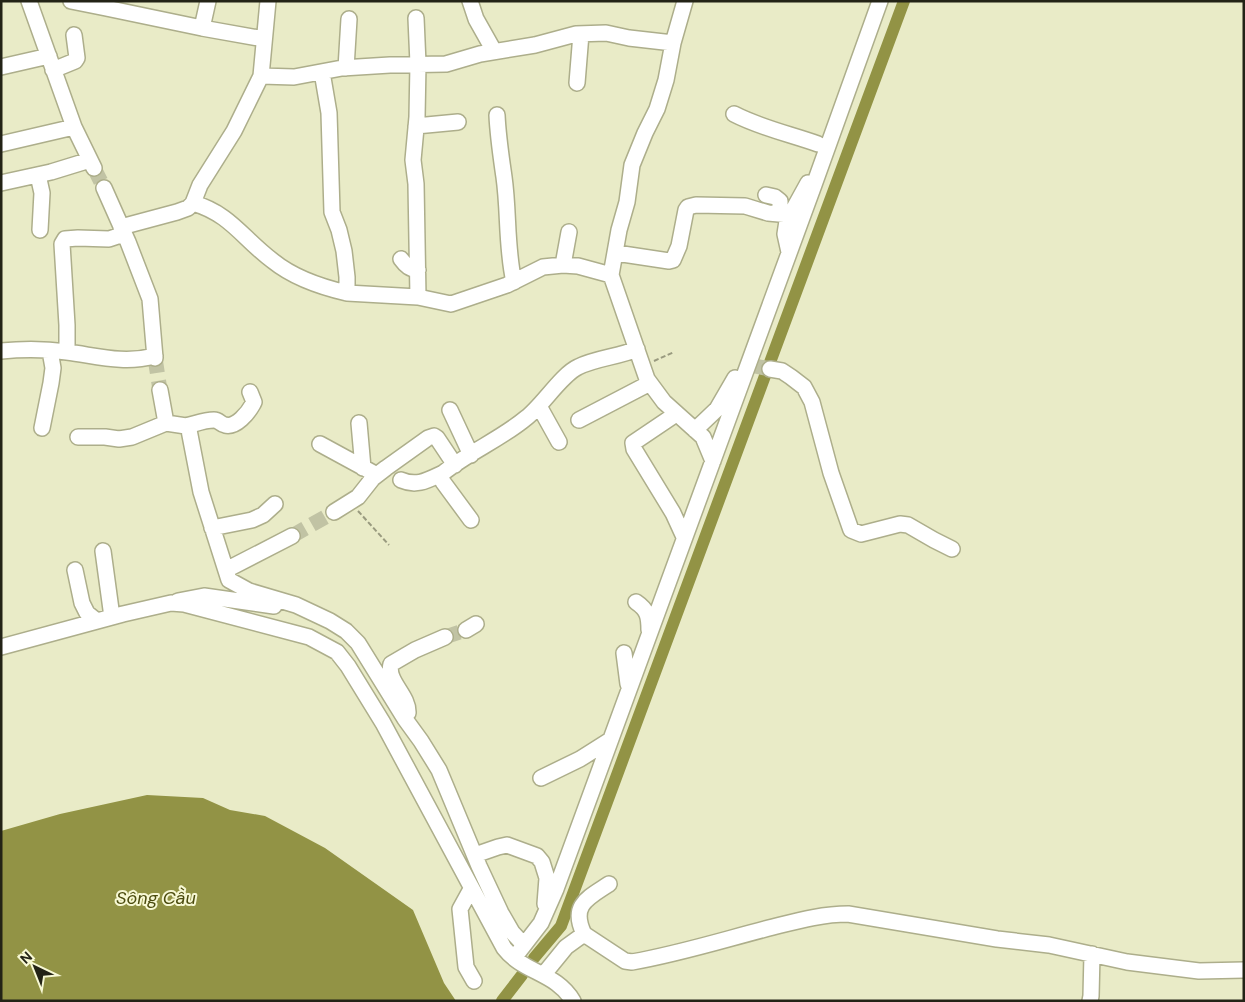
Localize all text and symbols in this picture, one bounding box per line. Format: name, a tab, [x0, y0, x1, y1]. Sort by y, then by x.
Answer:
water label: Sông Cầu	[116, 886, 196, 910]
north arrow	[10, 942, 60, 992]
text: N	[16, 947, 36, 968]

